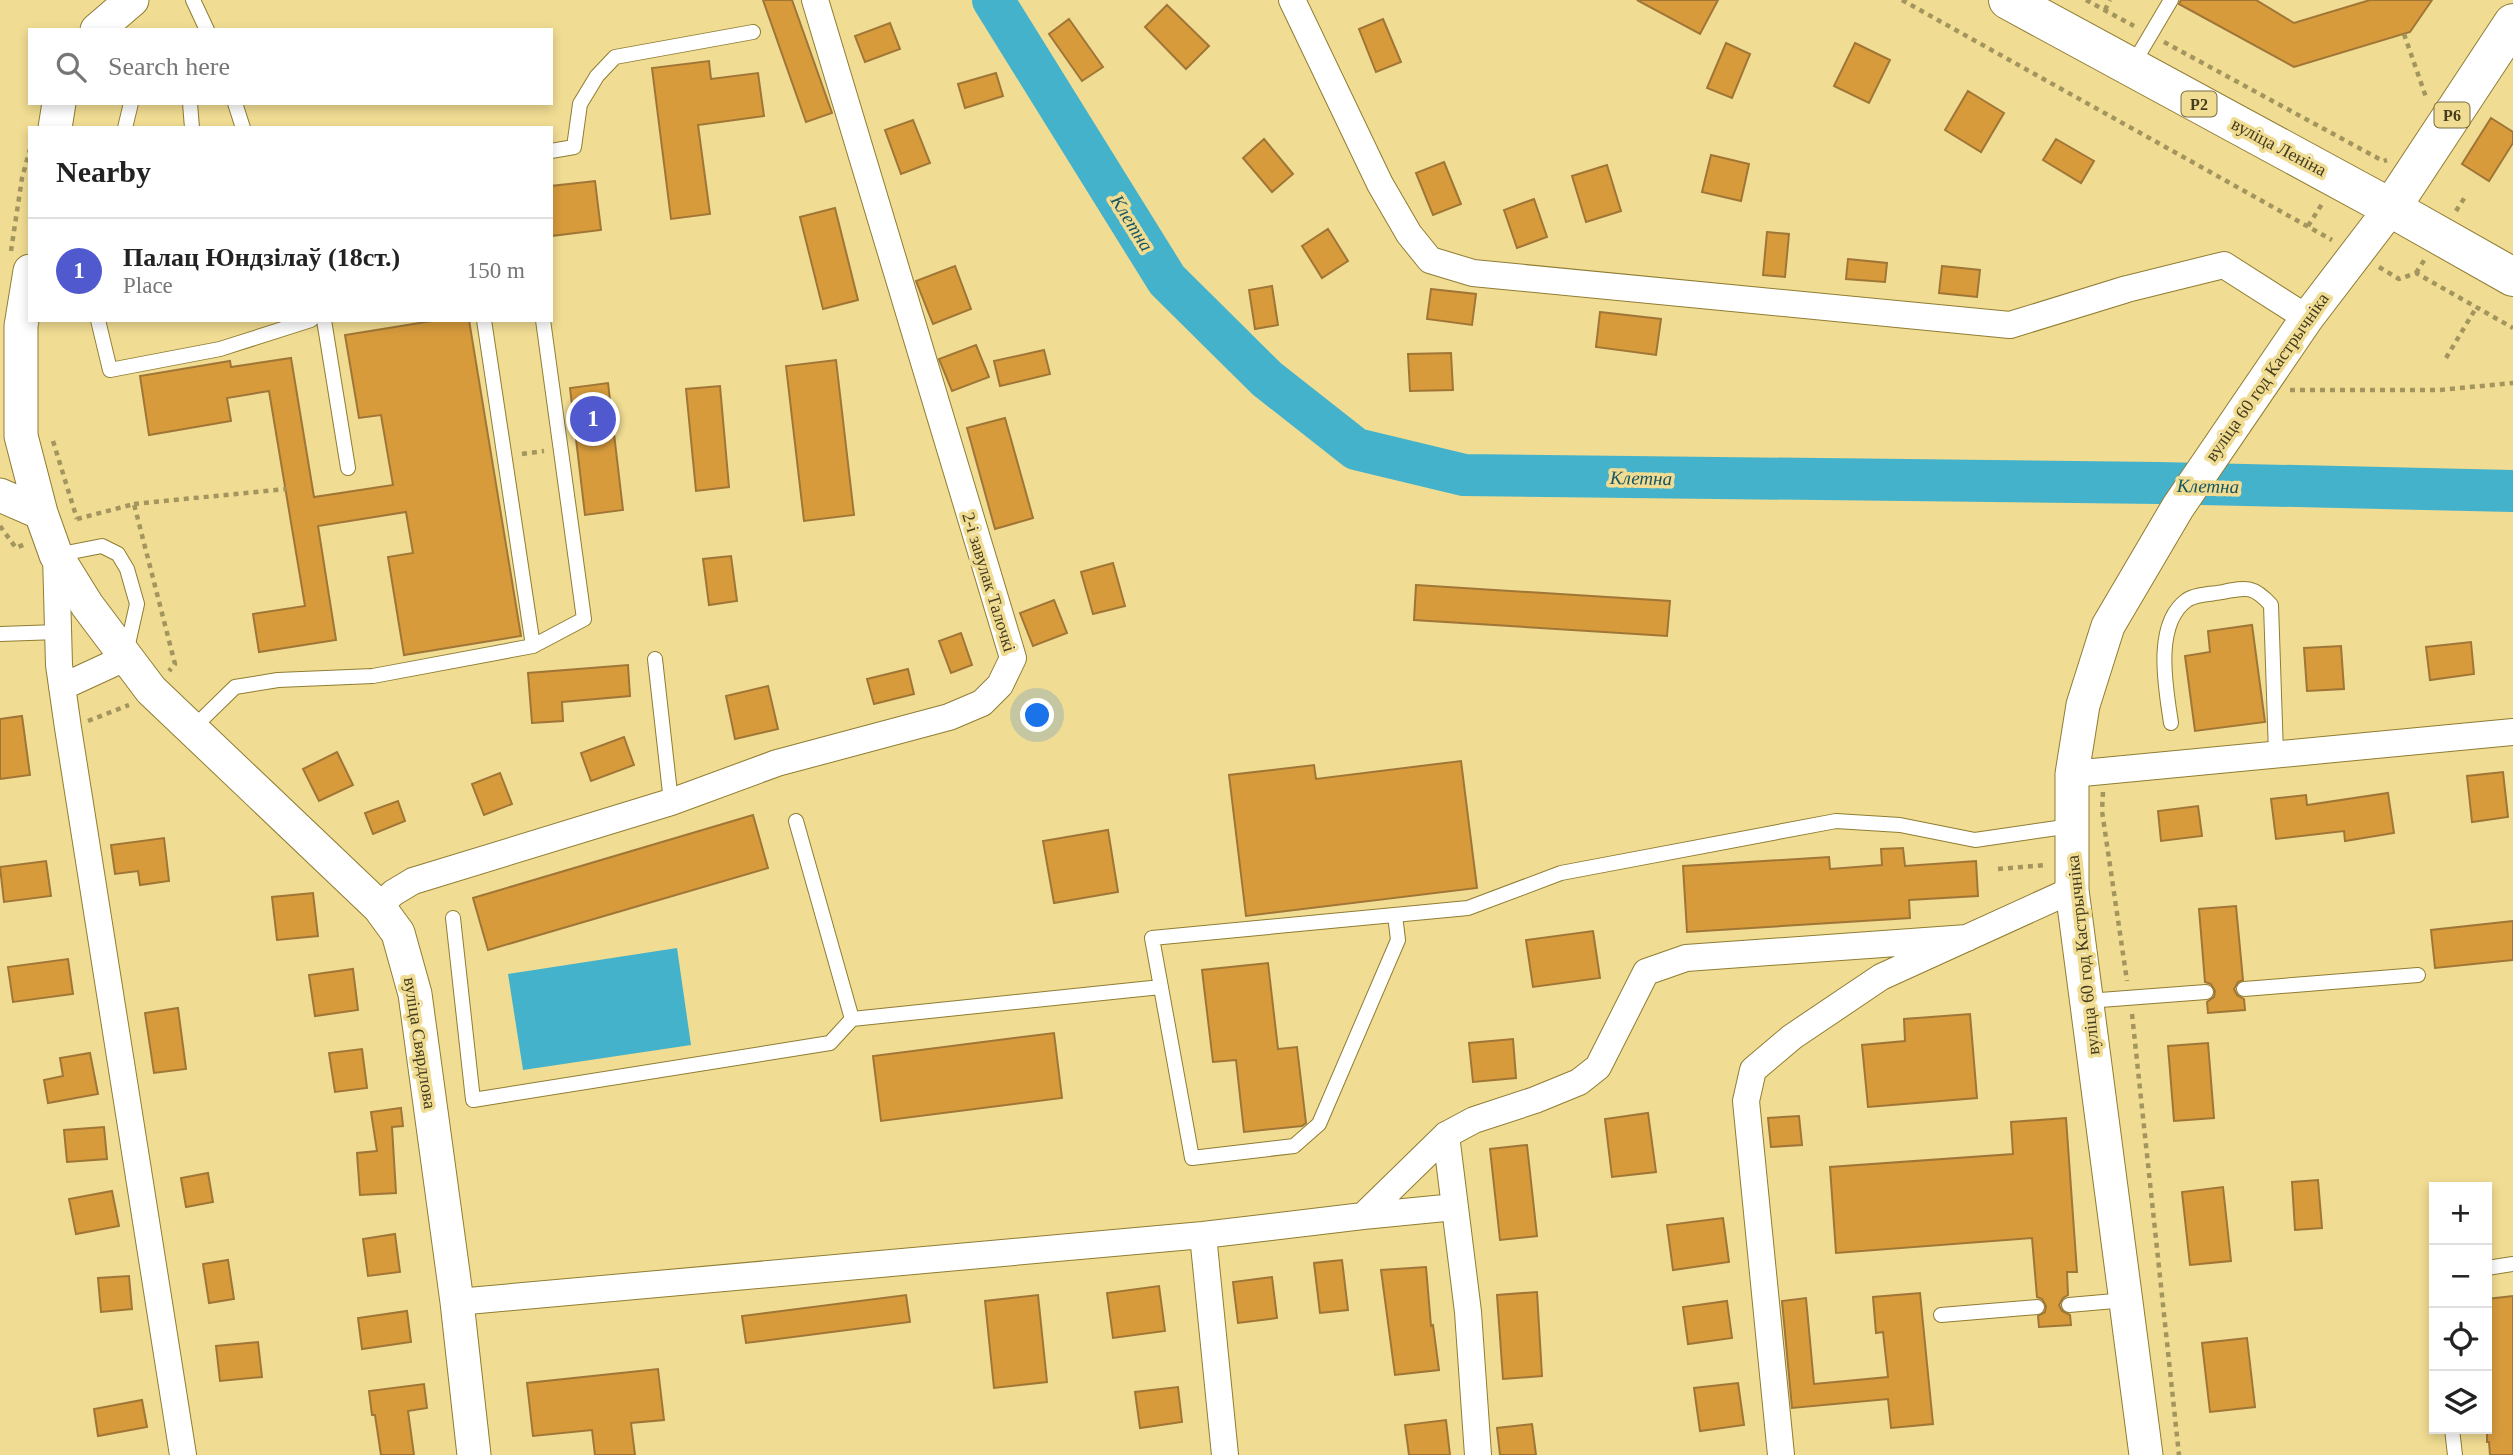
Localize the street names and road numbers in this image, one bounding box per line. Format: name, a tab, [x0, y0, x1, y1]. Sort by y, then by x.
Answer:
road number: Р2	[2182, 92, 2216, 116]
road number: Р6	[2434, 102, 2470, 127]
street label: вуліца Леніна	[2228, 114, 2330, 180]
street label: вуліца 60 год Кастрычніка	[2201, 289, 2333, 465]
street label: 2-і завулак Талочкі	[958, 510, 1020, 654]
street label: вуліца 60 год Кастрычніка	[2063, 854, 2103, 1056]
street label: вуліца Свярдлова	[400, 976, 440, 1110]

